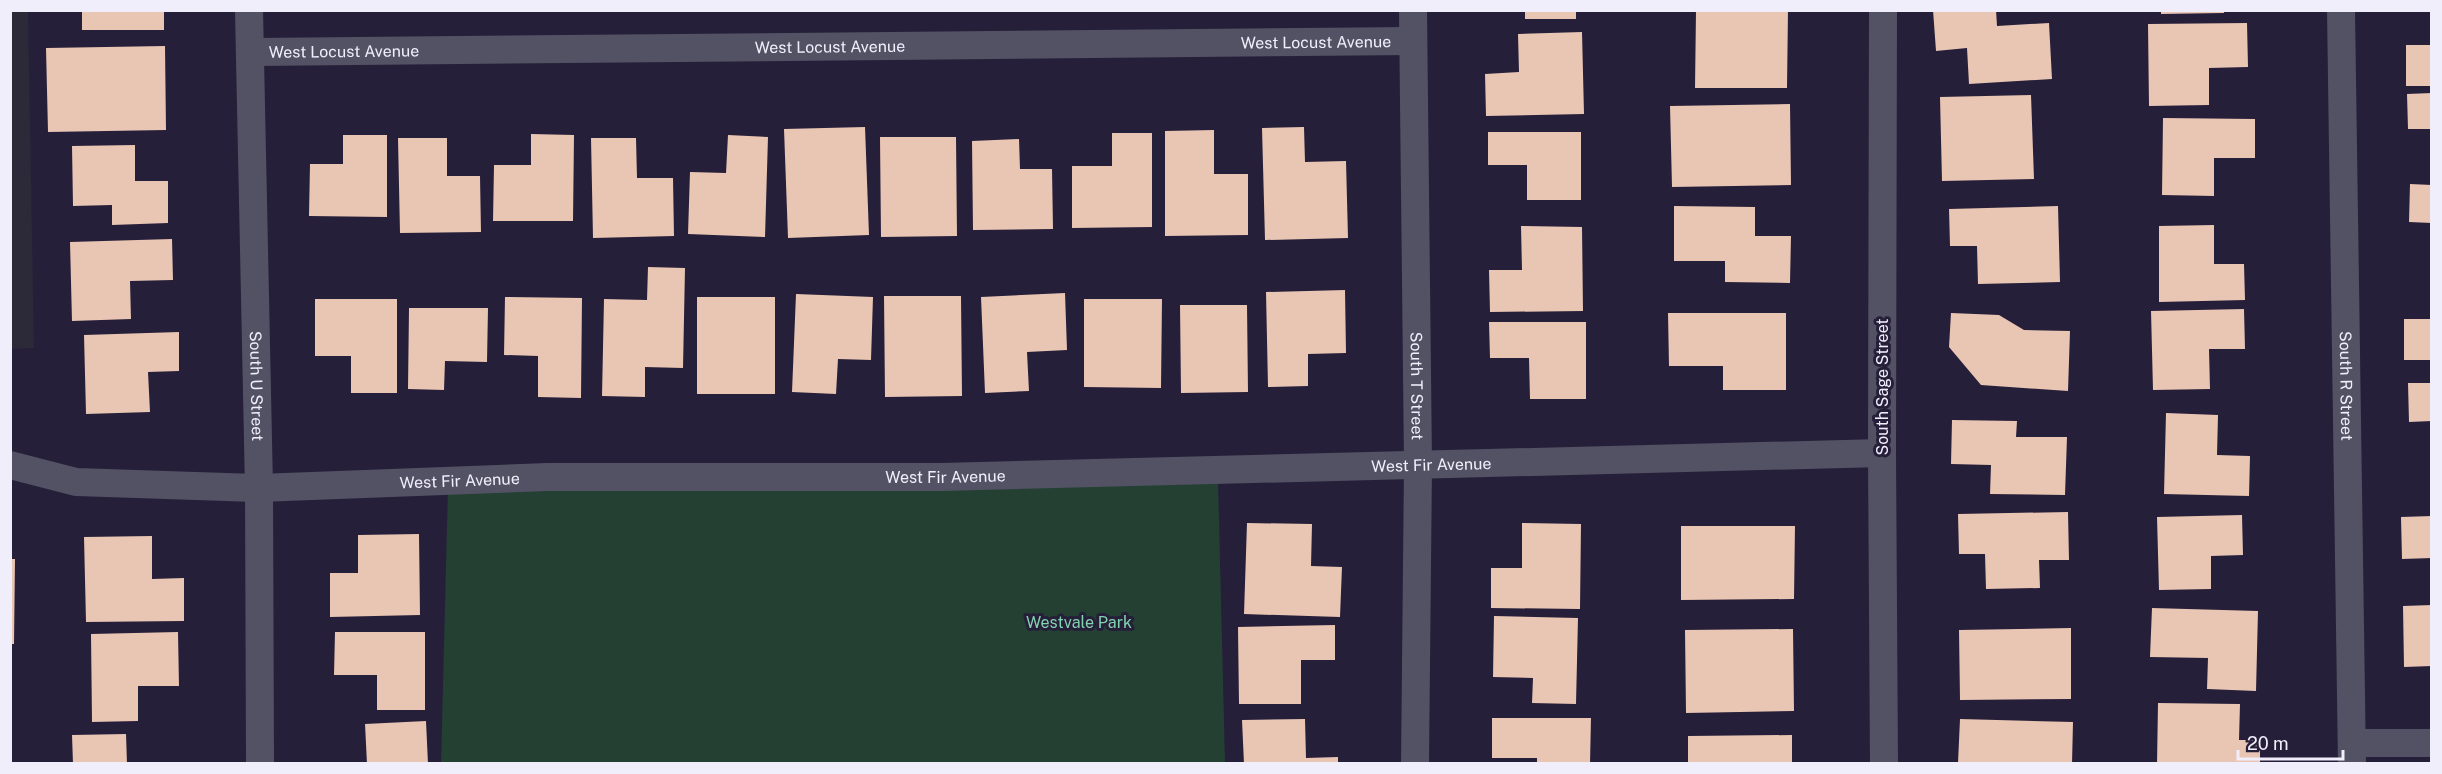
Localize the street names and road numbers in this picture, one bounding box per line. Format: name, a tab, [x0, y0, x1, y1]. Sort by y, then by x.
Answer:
street label: West Locust Avenue	[1241, 32, 1391, 52]
street label: West Locust Avenue	[755, 36, 905, 57]
street label: West Locust Avenue	[269, 41, 419, 61]
street label: South Sage Street	[1873, 318, 1892, 456]
street label: South U Street	[246, 331, 268, 441]
street label: South R Street	[2336, 331, 2357, 441]
street label: South T Street	[1407, 332, 1427, 440]
street label: West Fir Avenue	[1371, 453, 1492, 476]
street label: West Fir Avenue	[885, 466, 1006, 487]
street label: West Fir Avenue	[399, 469, 520, 492]

